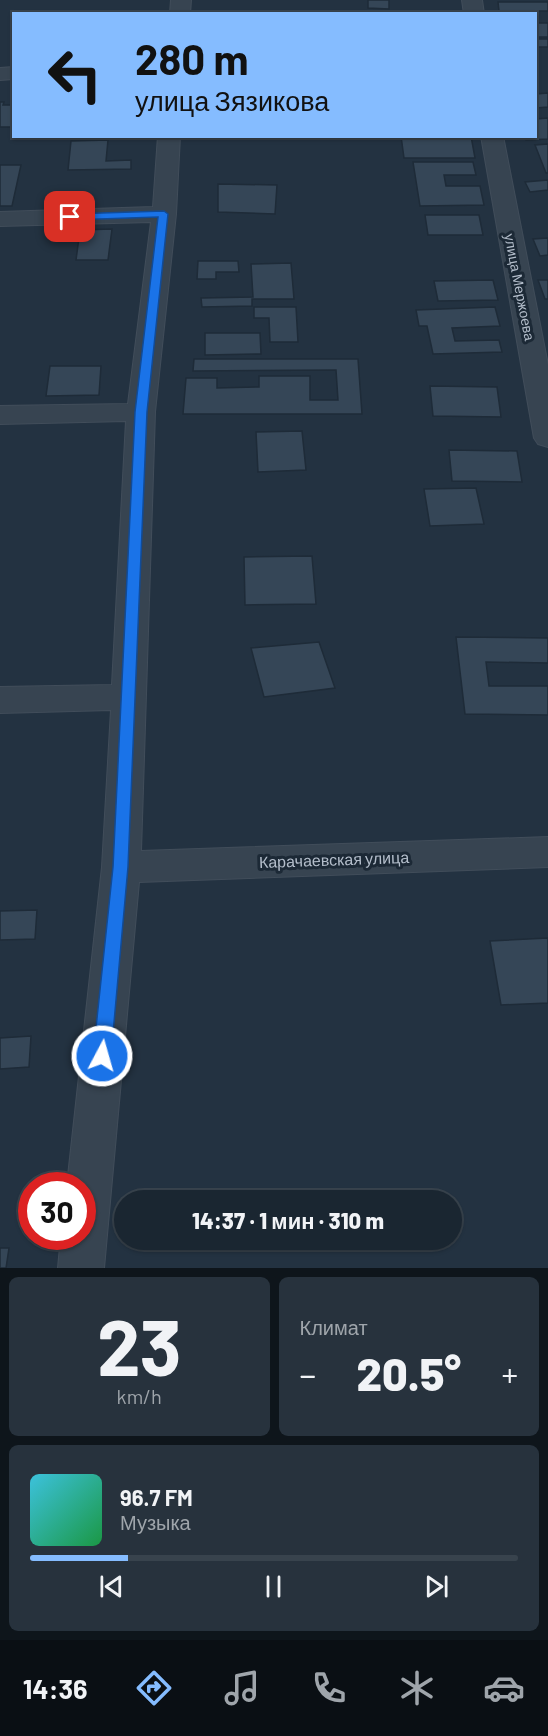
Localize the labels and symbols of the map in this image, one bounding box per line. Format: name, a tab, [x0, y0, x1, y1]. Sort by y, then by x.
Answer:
pin	[44, 191, 95, 242]
street label: улица Мержоева	[501, 232, 539, 342]
street label: Карачаевская улица	[259, 847, 409, 871]
position arrow	[70, 1024, 134, 1088]
speed limit sign: 30	[18, 1172, 96, 1250]

